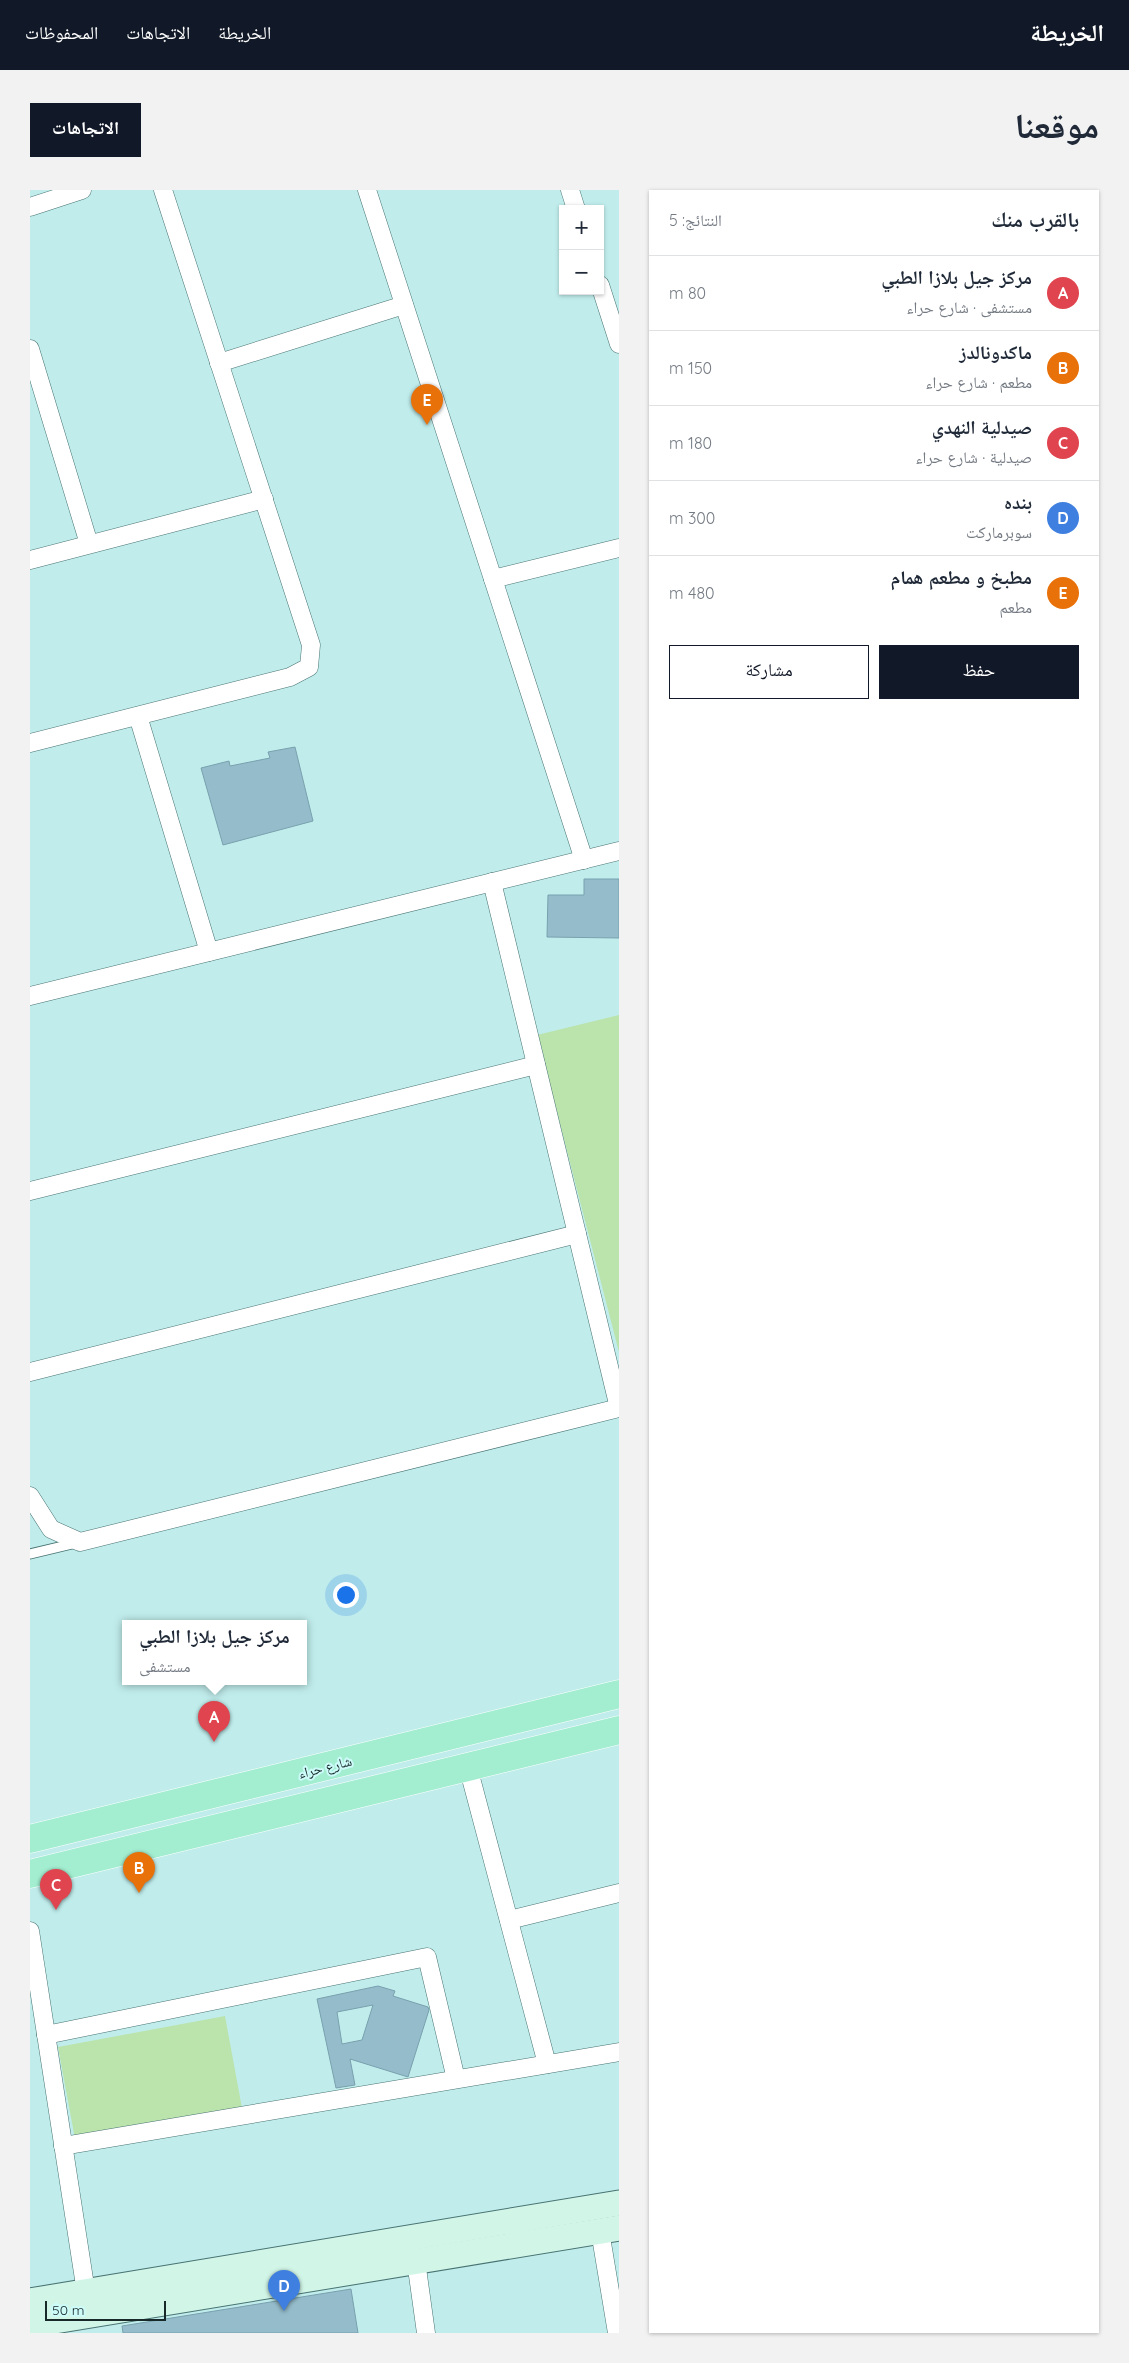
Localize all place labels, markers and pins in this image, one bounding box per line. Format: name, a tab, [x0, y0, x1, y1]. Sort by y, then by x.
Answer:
pin: E	[411, 384, 443, 425]
pin: A	[198, 1701, 230, 1742]
pin: B	[123, 1852, 155, 1893]
pin: C	[40, 1869, 72, 1910]
pin: D	[268, 2270, 300, 2311]

